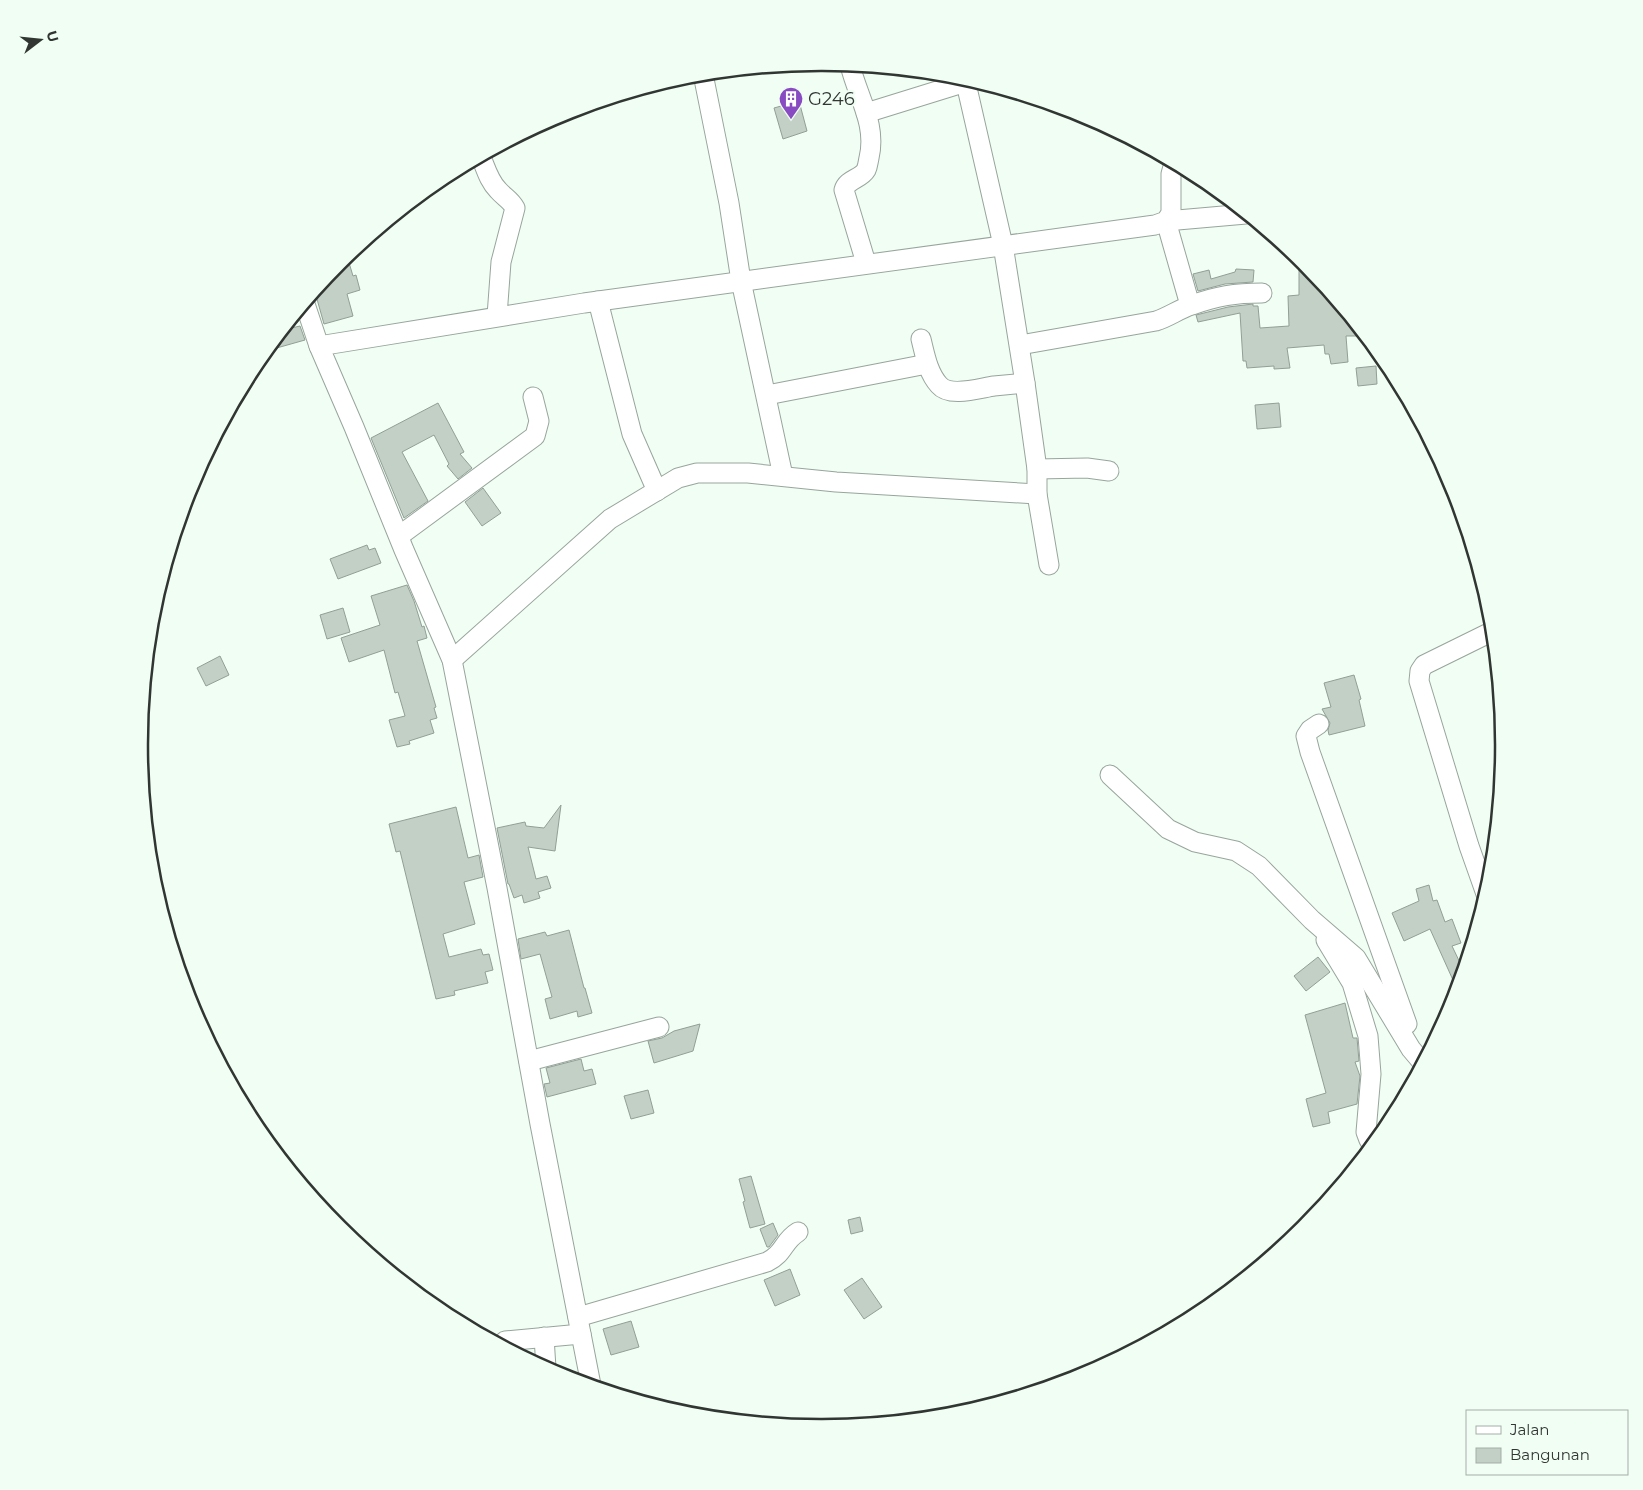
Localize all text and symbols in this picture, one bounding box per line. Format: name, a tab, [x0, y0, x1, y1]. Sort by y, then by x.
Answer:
north arrow	[15, 15, 65, 65]
text: U	[42, 29, 63, 44]
building icon: G246	[778, 86, 804, 120]
place label: G246	[808, 88, 855, 110]
legend	[1466, 1410, 1628, 1475]
text: Jalan	[1509, 1420, 1549, 1439]
text: Bangunan	[1510, 1445, 1590, 1464]

